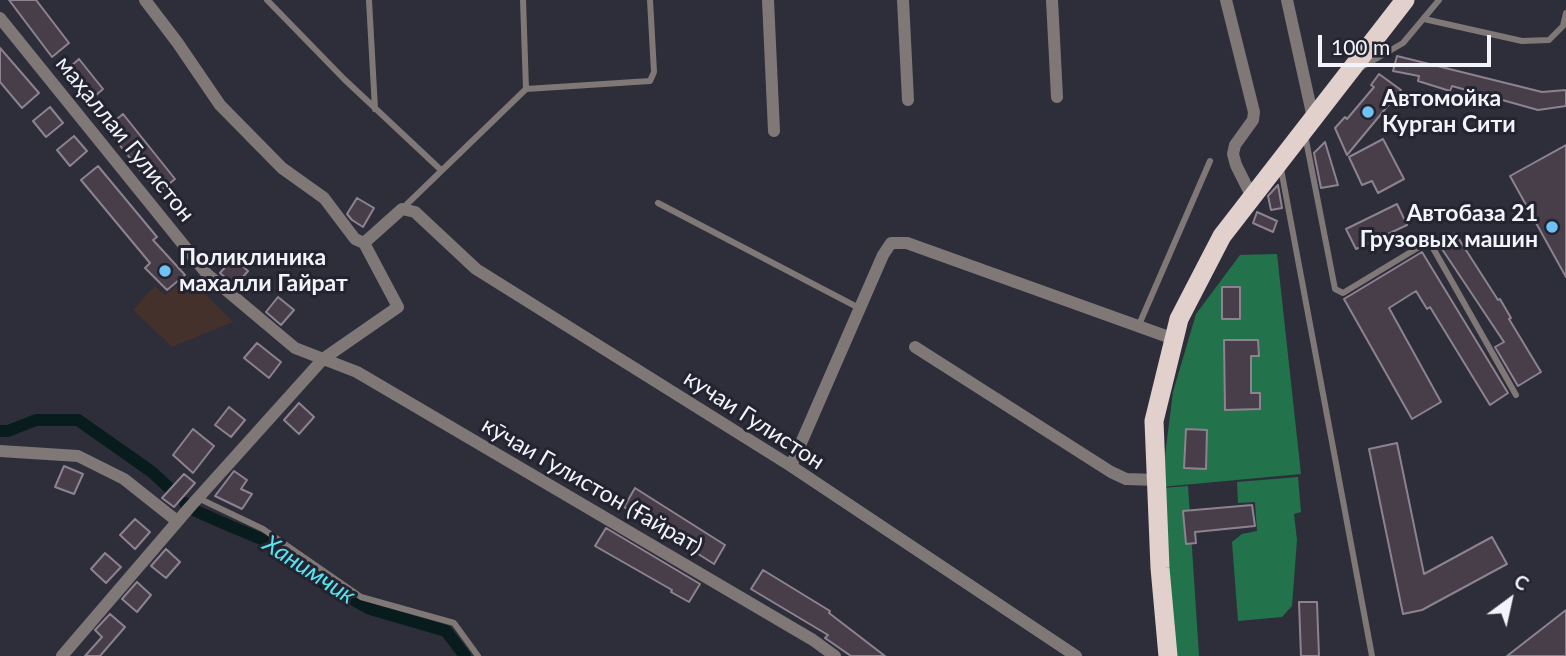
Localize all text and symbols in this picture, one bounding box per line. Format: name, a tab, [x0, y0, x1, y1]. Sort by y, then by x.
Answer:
scale bar	[1321, 21, 1494, 65]
text: 100 m	[1331, 34, 1390, 59]
street label: маҳаллаи Гулистон	[50, 51, 200, 227]
place label: Автомойка Курган Сити	[1382, 85, 1516, 139]
marker: Автомойка Курган Сити	[1360, 104, 1376, 120]
place label: Автобаза 21 Грузовых машин	[1360, 200, 1538, 254]
marker: Автобаза 21 Грузовых машин	[1544, 219, 1560, 235]
place label: Поликлиника махалли Гайрат	[179, 244, 348, 298]
marker: Поликлиника махалли Гайрат	[157, 263, 173, 279]
street label: кучаи Гулистон	[679, 364, 829, 476]
street label: кӯчаи Гулистон (Ғайрат)	[477, 411, 707, 561]
water label: Ханимчик	[257, 530, 361, 610]
north arrow	[1475, 565, 1545, 635]
text: С	[1510, 569, 1533, 595]

